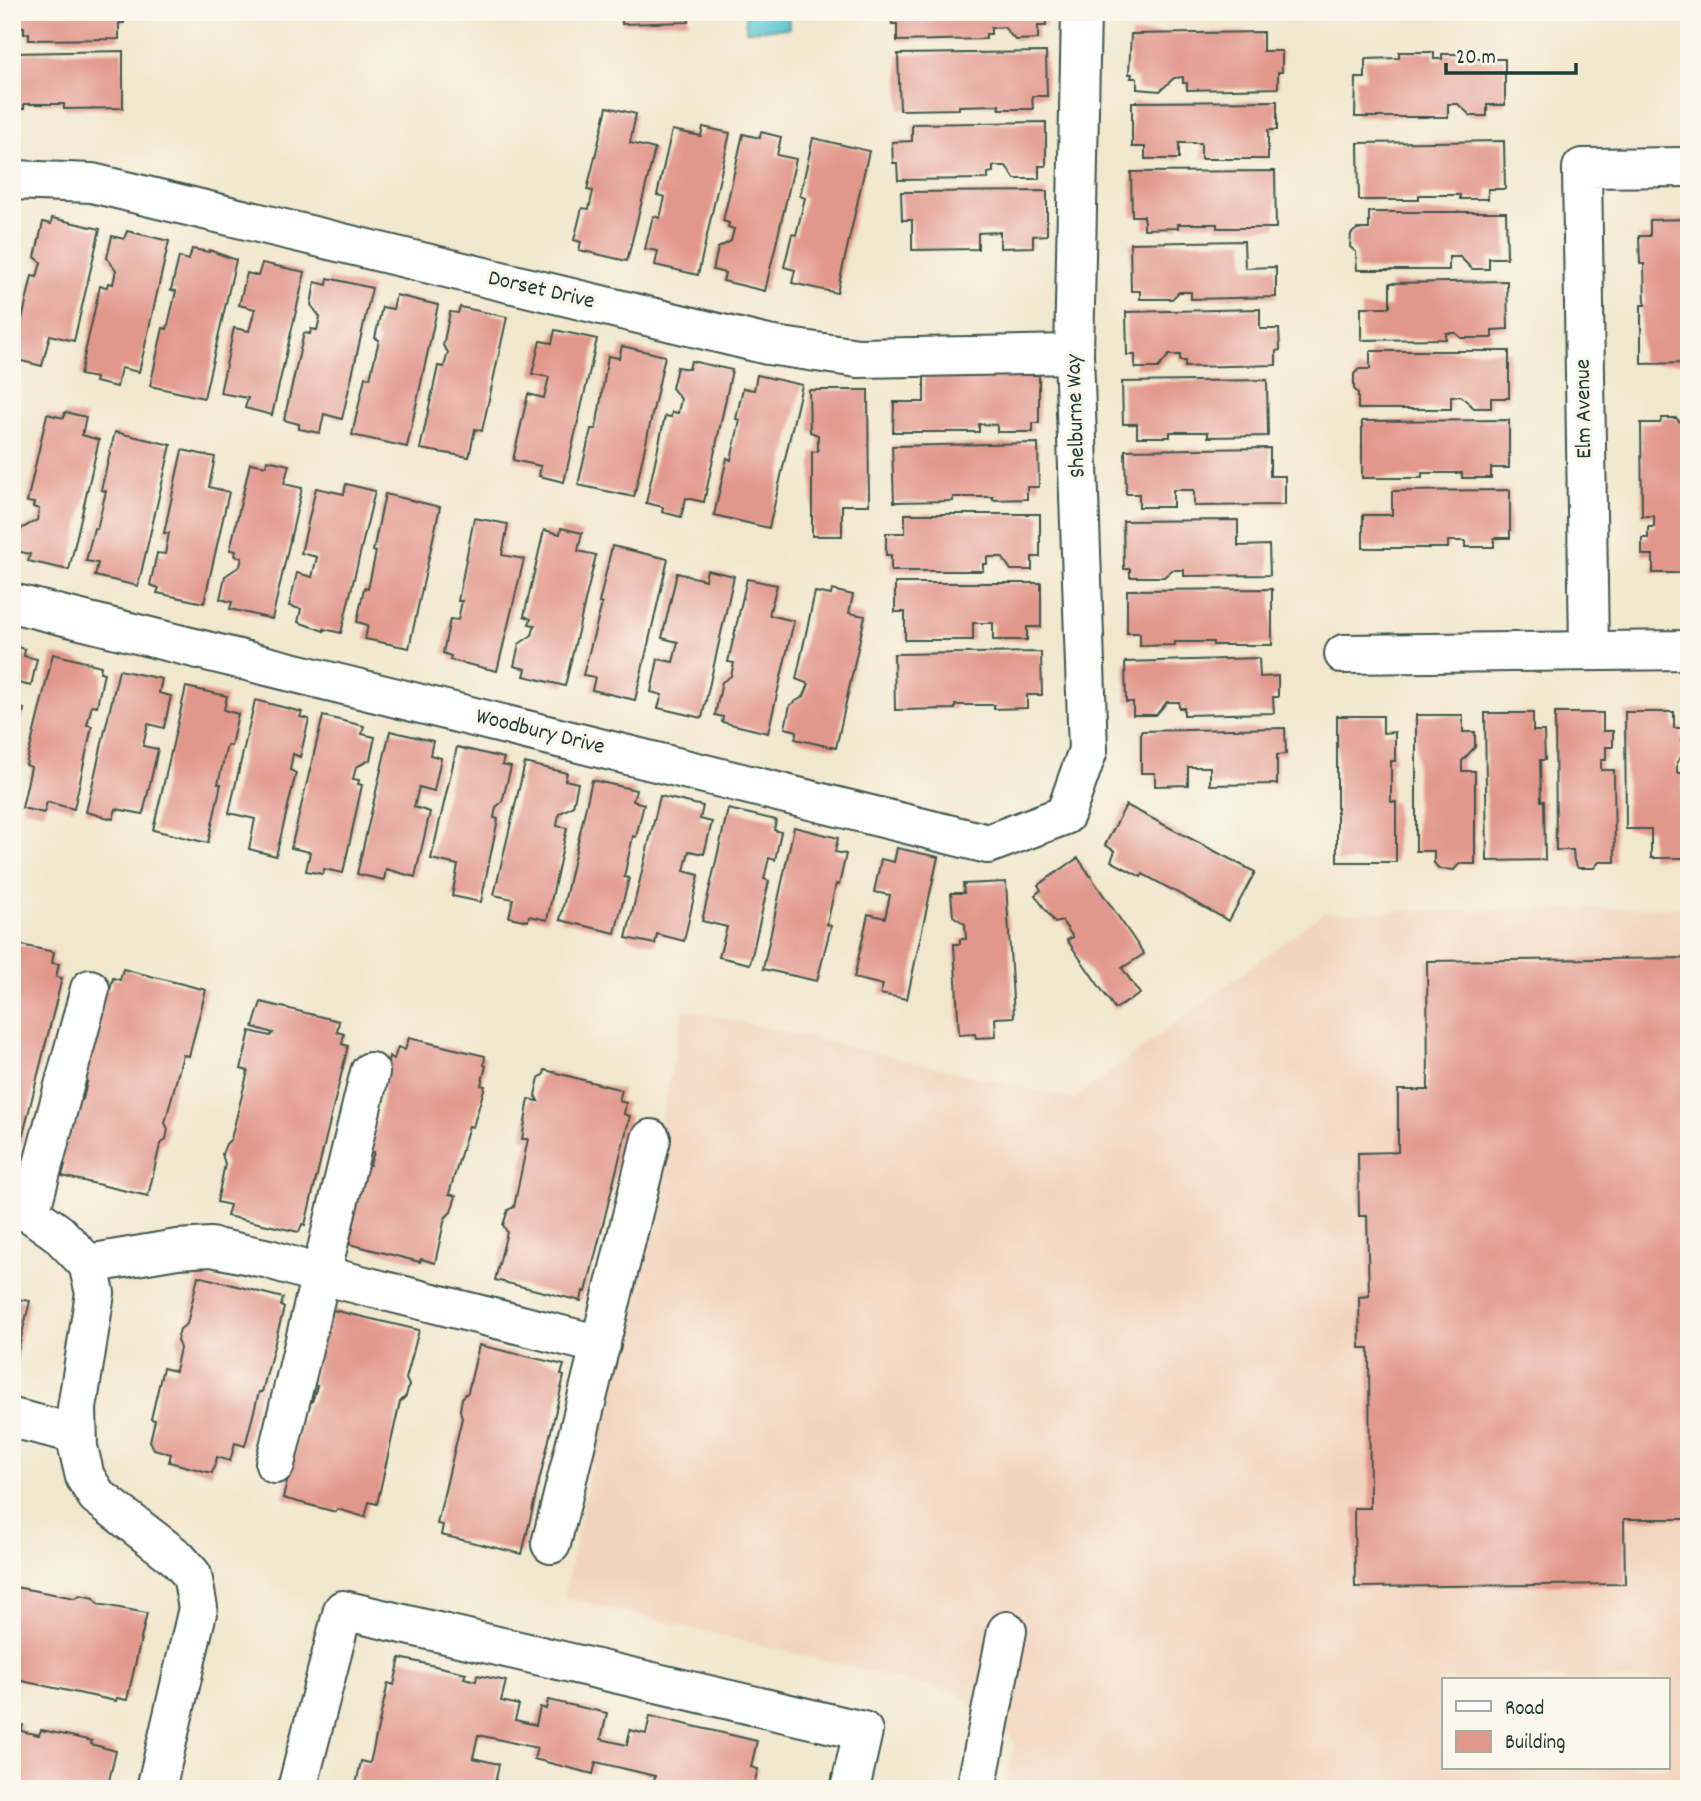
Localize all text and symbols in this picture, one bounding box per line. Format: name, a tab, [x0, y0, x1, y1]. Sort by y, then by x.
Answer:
scale bar	[1446, 32, 1575, 76]
text: 20 m	[1456, 44, 1496, 74]
street label: Dorset Drive	[484, 263, 598, 319]
street label: Shelburne Way	[1058, 353, 1096, 479]
street label: Elm Avenue	[1568, 359, 1602, 459]
street label: Woodbury Drive	[472, 701, 608, 765]
legend	[1442, 1678, 1670, 1770]
text: Road	[1505, 1695, 1544, 1725]
text: Building	[1505, 1729, 1565, 1759]

